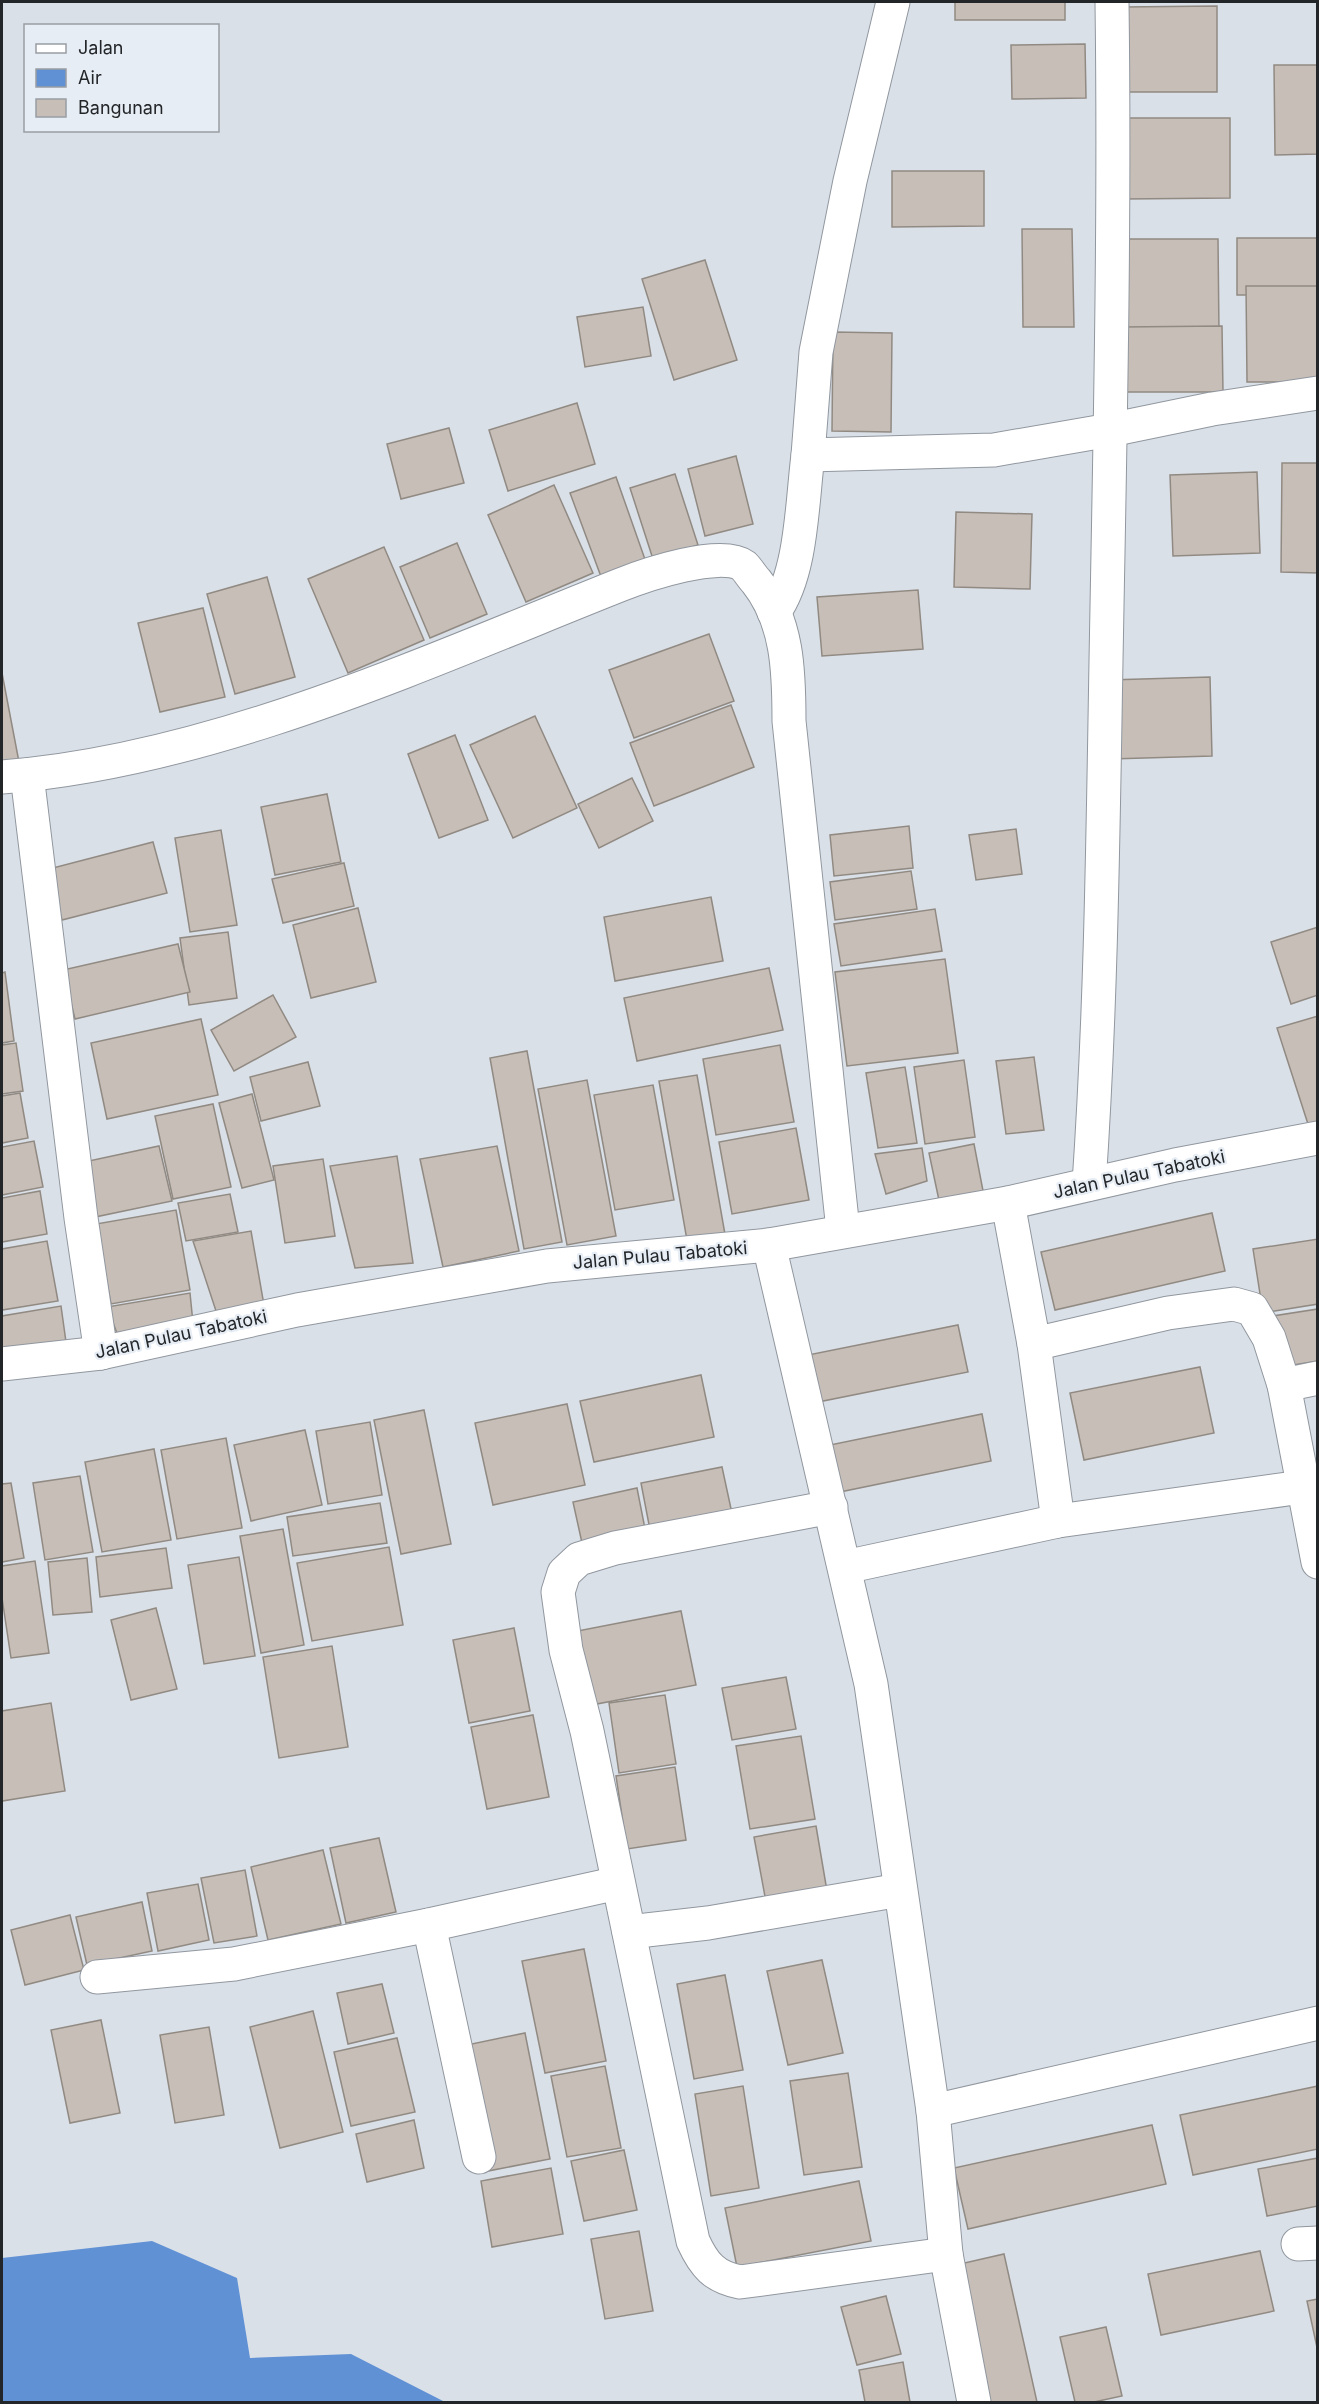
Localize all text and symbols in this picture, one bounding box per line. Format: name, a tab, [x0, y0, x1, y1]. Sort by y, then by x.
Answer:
legend	[24, 24, 219, 132]
text: Jalan	[78, 37, 123, 58]
text: Air	[78, 67, 102, 88]
text: Bangunan	[78, 97, 164, 118]
street label: Jalan Pulau Tabatoki	[1051, 1146, 1227, 1202]
street label: Jalan Pulau Tabatoki	[572, 1237, 748, 1273]
street label: Jalan Pulau Tabatoki	[93, 1306, 269, 1362]

